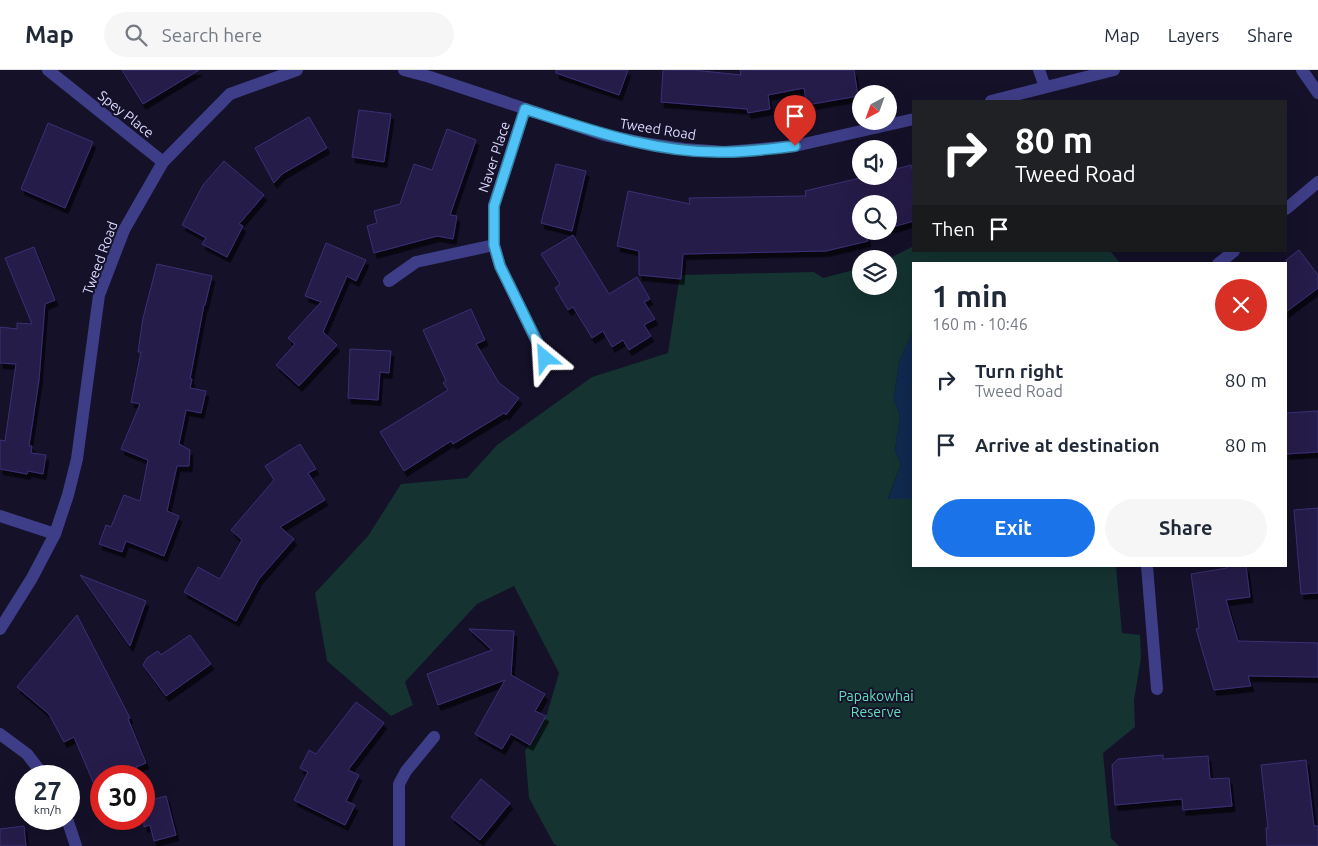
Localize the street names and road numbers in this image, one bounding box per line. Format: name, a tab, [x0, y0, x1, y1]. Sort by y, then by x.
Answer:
street label: Spey Place	[95, 87, 157, 141]
street label: Tweed Road	[619, 115, 697, 143]
street label: Naver Place	[475, 119, 513, 195]
street label: Tweed Road	[79, 219, 121, 297]

